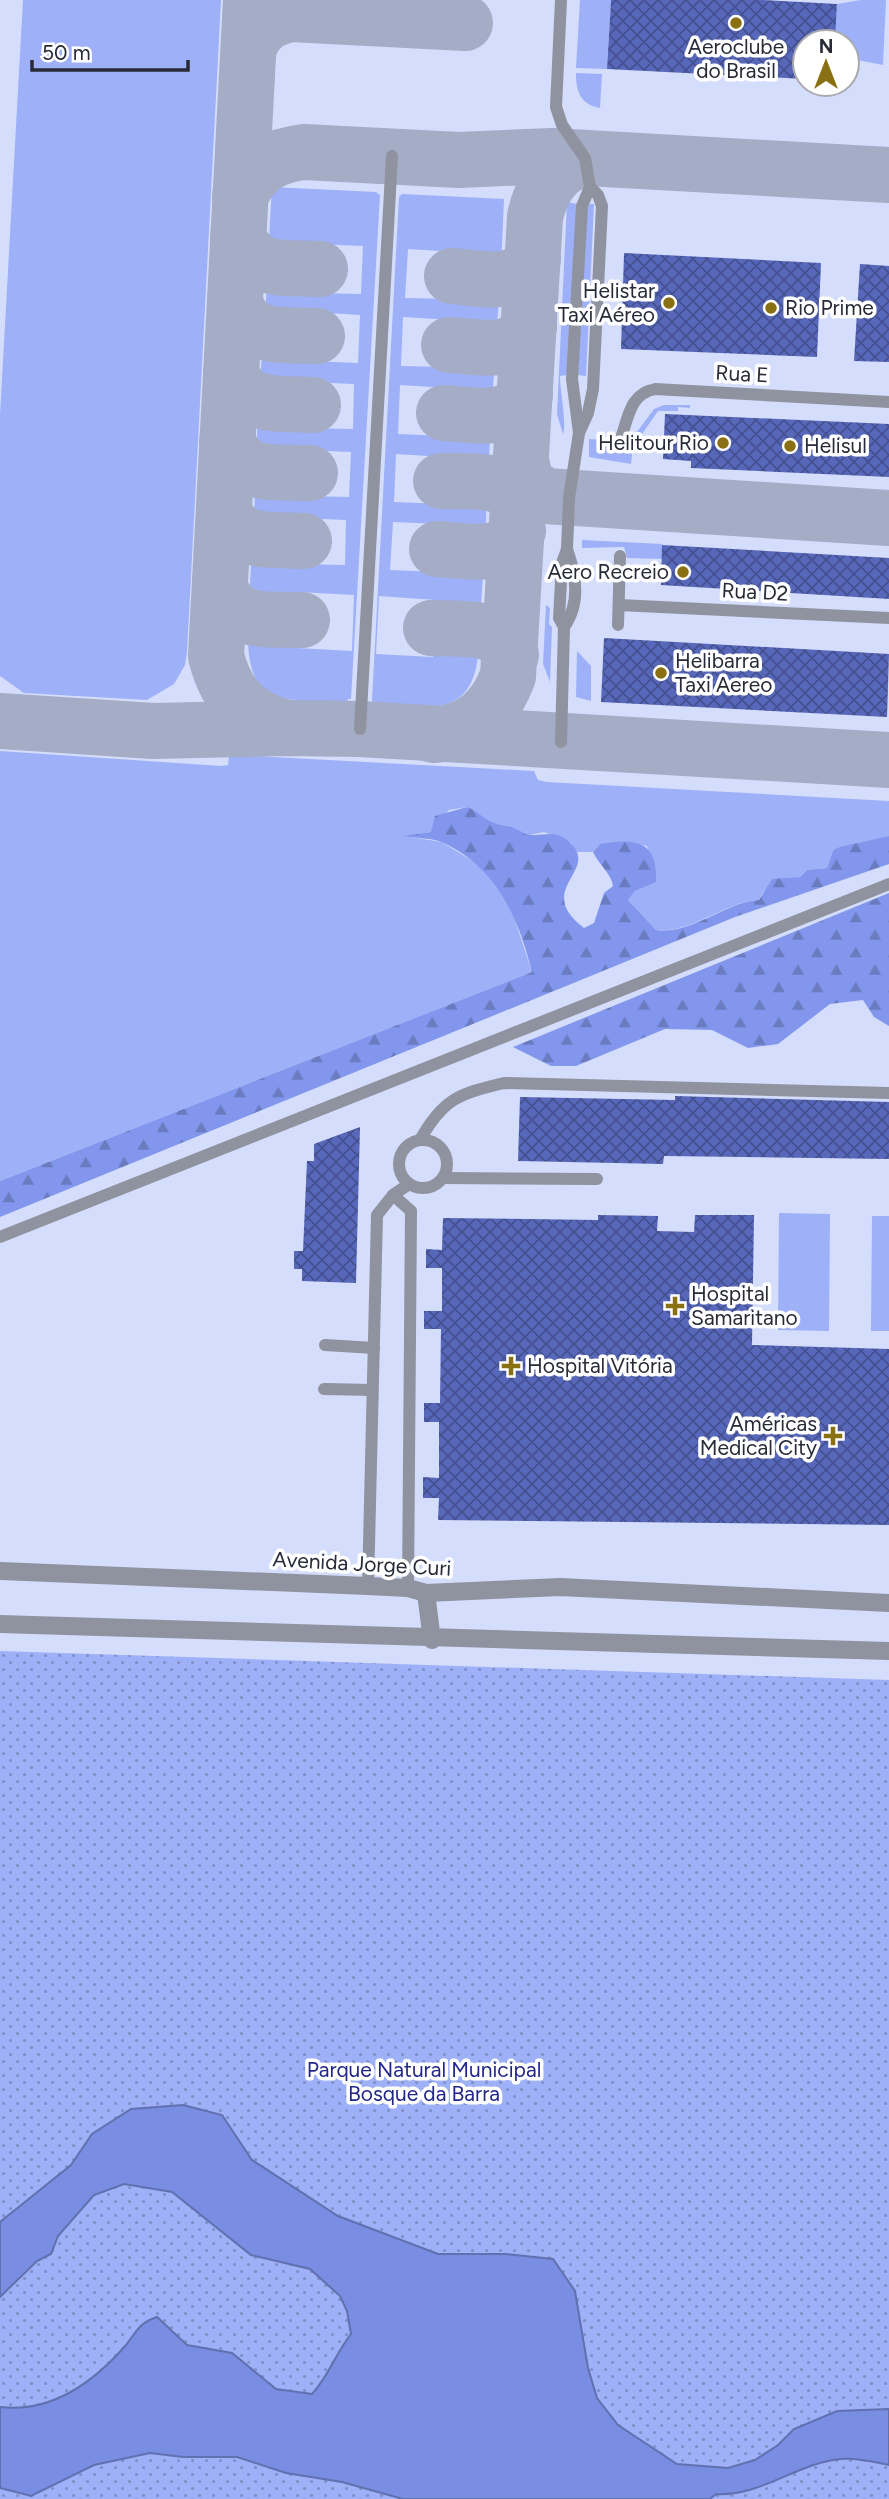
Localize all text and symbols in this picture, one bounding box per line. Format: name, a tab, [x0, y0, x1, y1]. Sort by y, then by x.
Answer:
marker: Aeroclube do Brasil	[728, 15, 744, 31]
scale bar	[32, 28, 187, 72]
north arrow	[791, 28, 861, 98]
place label: Aeroclube do Brasil	[688, 34, 784, 83]
text: N	[819, 35, 833, 58]
text: 50 m	[42, 40, 91, 65]
place label: Helistar Taxi Aéreo	[558, 278, 655, 327]
marker: Helistar Taxi Aéreo	[661, 295, 677, 311]
place label: Rio Prime	[785, 295, 874, 320]
marker: Rio Prime	[763, 300, 779, 316]
street label: Rua E	[715, 360, 769, 387]
place label: Helitour Rio	[598, 430, 709, 455]
place label: Helisul	[804, 433, 867, 458]
marker: Helitour Rio	[715, 435, 731, 451]
marker: Helisul	[782, 438, 798, 454]
place label: Aero Recreio	[547, 559, 669, 584]
marker: Aero Recreio	[675, 564, 691, 580]
street label: Rua D2	[721, 577, 789, 606]
place label: Helibarra Taxi Aereo	[675, 648, 772, 697]
marker: Helibarra Taxi Aereo	[653, 665, 669, 681]
place label: Hospital Samaritano	[691, 1281, 798, 1330]
marker: Hospital Samaritano	[665, 1296, 685, 1316]
place label: Hospital Vitória	[527, 1353, 673, 1378]
marker: Hospital Vitória	[501, 1356, 521, 1376]
place label: Américas Medical City	[700, 1411, 817, 1460]
marker: Américas Medical City	[823, 1426, 843, 1446]
street label: Avenida Jorge Curi	[272, 1546, 452, 1581]
park label: Parque Natural Municipal Bosque da Barra	[307, 2057, 541, 2106]

